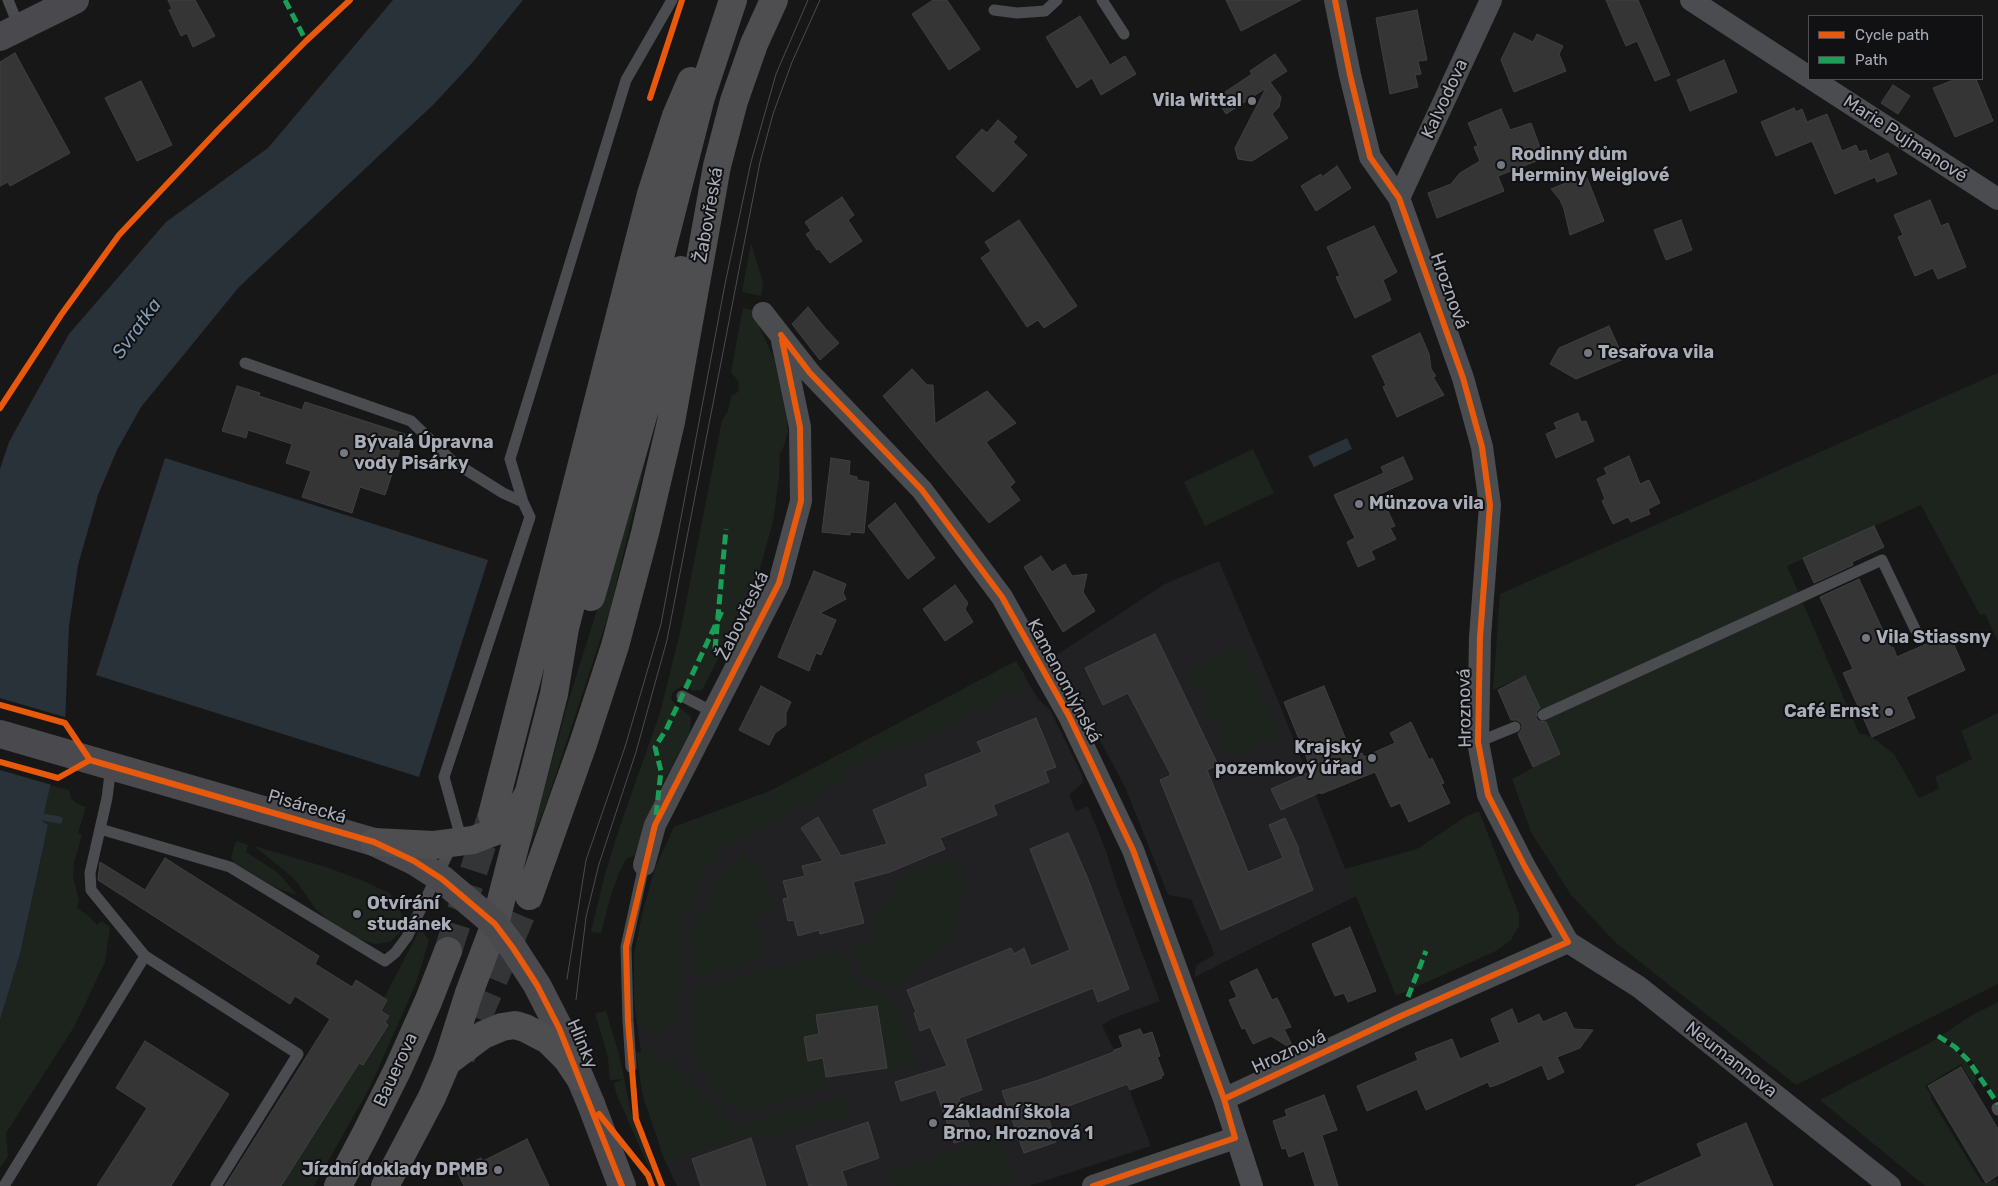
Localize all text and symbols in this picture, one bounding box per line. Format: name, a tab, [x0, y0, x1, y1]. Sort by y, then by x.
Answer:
legend	[1808, 15, 1983, 80]
text: Cycle path	[1855, 26, 1929, 44]
text: Path	[1855, 51, 1888, 69]
street label: Kalvodova	[1417, 56, 1473, 142]
place label: Vila Wittal	[1152, 90, 1242, 112]
street label: Marie Pujmanové	[1839, 91, 1971, 187]
marker: Vila Wittal	[1246, 95, 1258, 107]
place label: Rodinný dům Herminy Weiglové	[1511, 144, 1669, 186]
marker: Rodinný dům Herminy Weiglové	[1495, 159, 1507, 171]
street label: Žabovřeská	[690, 166, 728, 264]
street label: Hroznová	[1425, 250, 1473, 332]
water label: Svratka	[108, 294, 166, 364]
place label: Tesařova vila	[1598, 342, 1714, 364]
marker: Tesařova vila	[1582, 347, 1594, 359]
place label: Bývalá Úpravna vody Pisárky	[354, 432, 494, 474]
marker: Bývalá Úpravna vody Pisárky	[338, 447, 350, 459]
place label: Münzova vila	[1369, 493, 1484, 515]
marker: Münzova vila	[1353, 498, 1365, 510]
street label: Žabovřeská	[712, 568, 774, 664]
street label: Kamenomlýnská	[1022, 615, 1106, 747]
place label: Vila Stiassny	[1876, 627, 1991, 649]
marker: Vila Stiassny	[1860, 632, 1872, 644]
street label: Hroznová	[1454, 668, 1476, 748]
place label: Café Ernst	[1784, 701, 1879, 723]
marker: Café Ernst	[1883, 706, 1895, 718]
place label: Krajský pozemkový úřad	[1215, 737, 1362, 780]
marker: Krajský pozemkový úřad	[1366, 752, 1378, 764]
street label: Pisárecká	[265, 785, 349, 829]
place label: Otvírání studánek	[367, 893, 452, 936]
marker: Otvírání studánek	[351, 908, 363, 920]
street label: Hlinky	[562, 1016, 602, 1072]
street label: Neumannova	[1681, 1017, 1781, 1103]
street label: Hroznová	[1248, 1025, 1330, 1079]
street label: Bauerova	[370, 1030, 422, 1110]
place label: Základní škola Brno, Hroznová 1	[943, 1102, 1093, 1144]
marker: Základní škola Brno, Hroznová 1	[927, 1117, 939, 1129]
place label: Jízdní doklady DPMB	[302, 1159, 488, 1181]
marker: Jízdní doklady DPMB	[492, 1164, 504, 1176]

